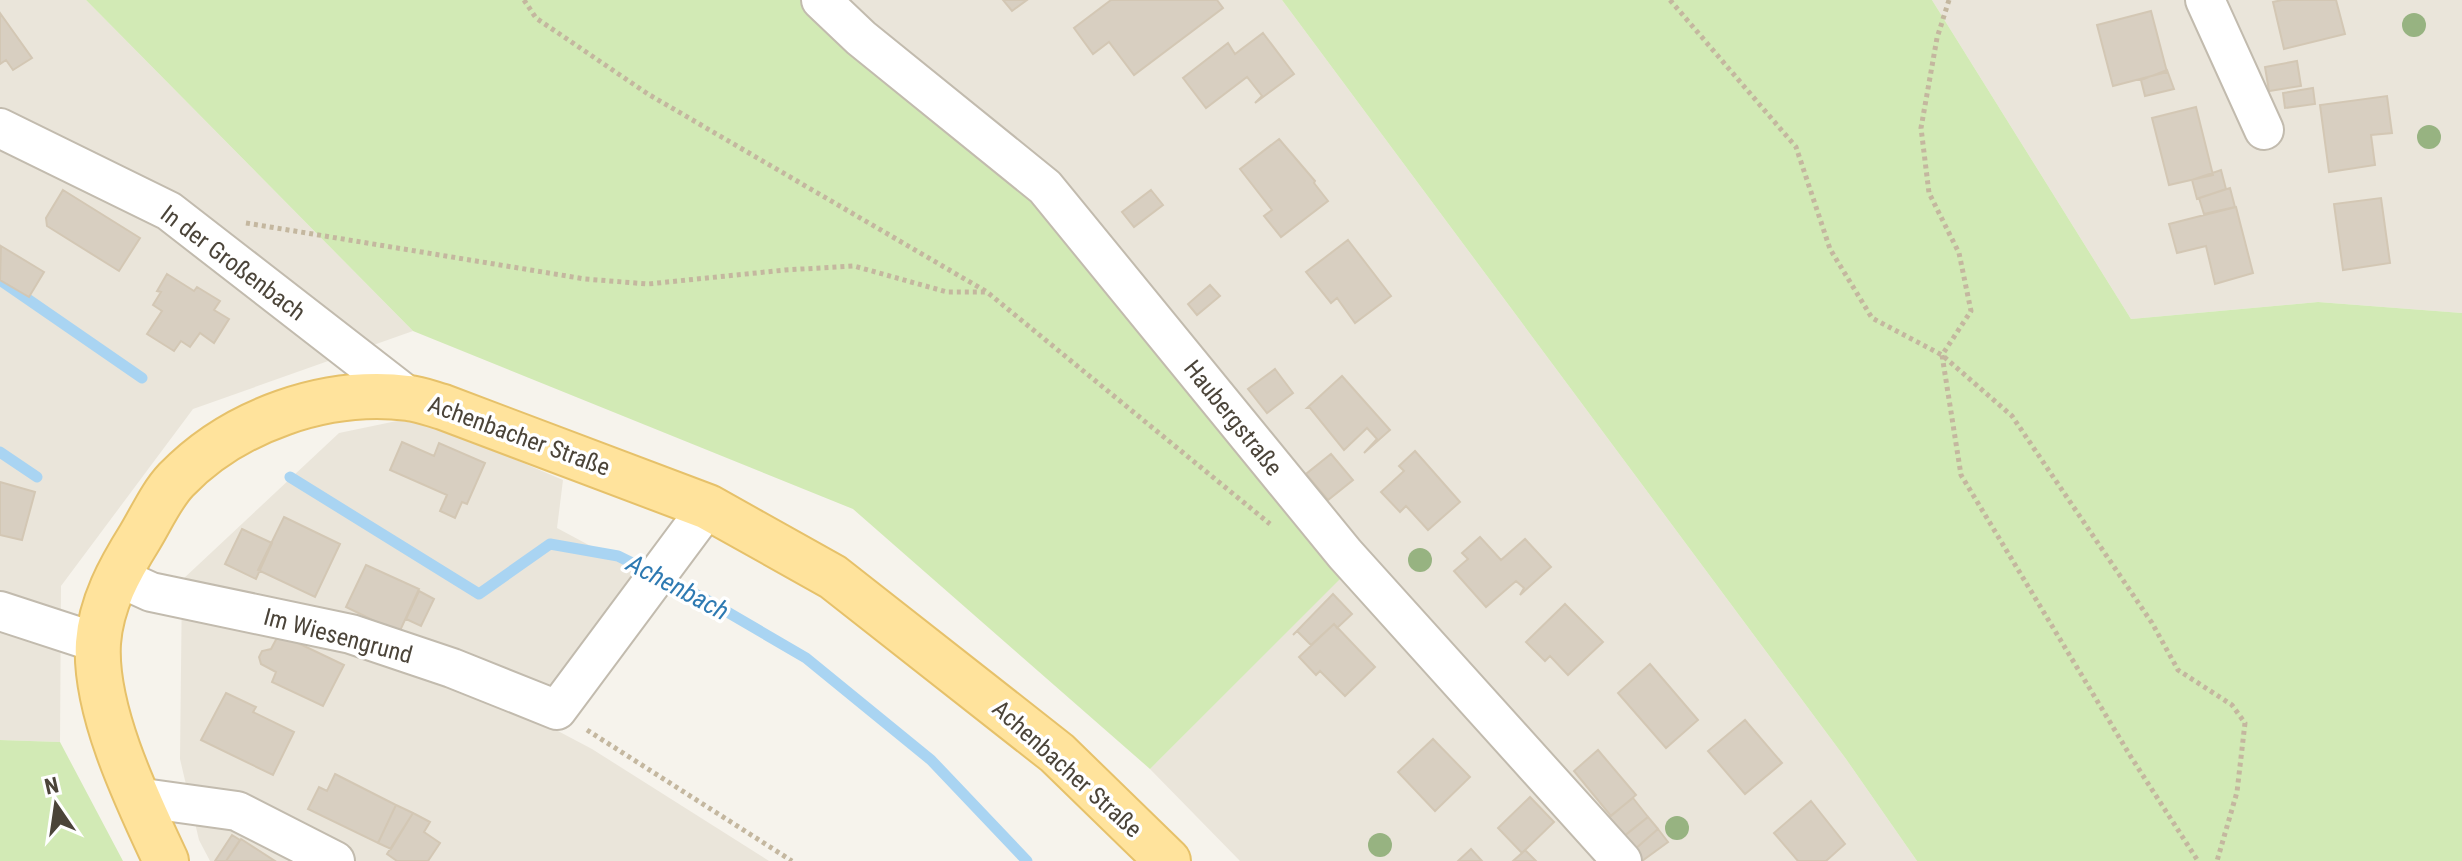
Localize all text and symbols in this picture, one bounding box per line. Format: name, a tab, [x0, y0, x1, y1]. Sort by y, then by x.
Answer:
street label: In der Großenbach	[155, 200, 311, 326]
street label: Haubergstraße	[1178, 355, 1288, 481]
street label: Achenbacher Straße	[424, 390, 614, 482]
water label: Achenbach	[621, 547, 734, 626]
street label: Im Wiesengrund	[261, 603, 415, 669]
street label: Achenbacher Straße	[987, 695, 1147, 843]
north arrow	[16, 765, 96, 845]
text: N	[42, 772, 61, 800]

